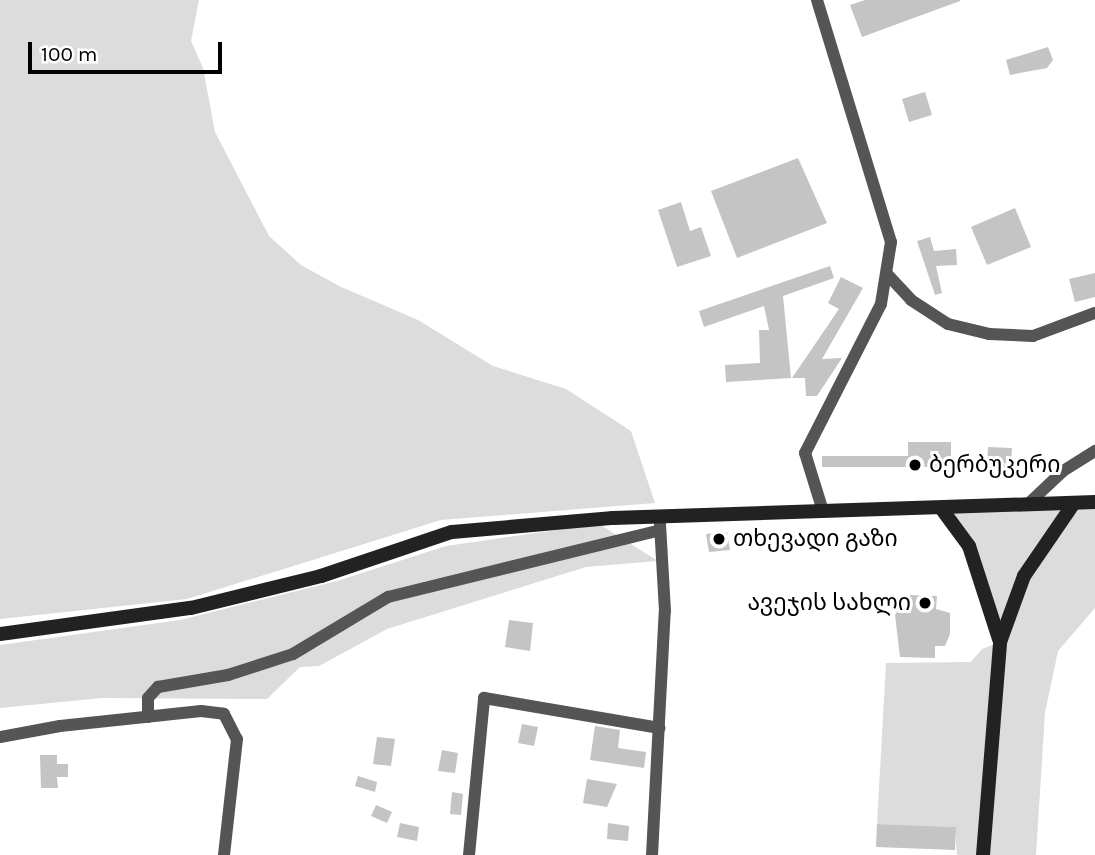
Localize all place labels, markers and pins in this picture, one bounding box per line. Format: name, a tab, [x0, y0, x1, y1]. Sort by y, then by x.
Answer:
place label: ბერბუკერი	[929, 451, 1060, 479]
marker: ბერბუკერი	[907, 457, 923, 473]
place label: თხევადი გაზი	[733, 525, 898, 553]
marker: თხევადი გაზი	[711, 531, 727, 547]
place label: ავეჯის სახლი	[748, 589, 911, 617]
marker: ავეჯის სახლი	[917, 595, 933, 611]

